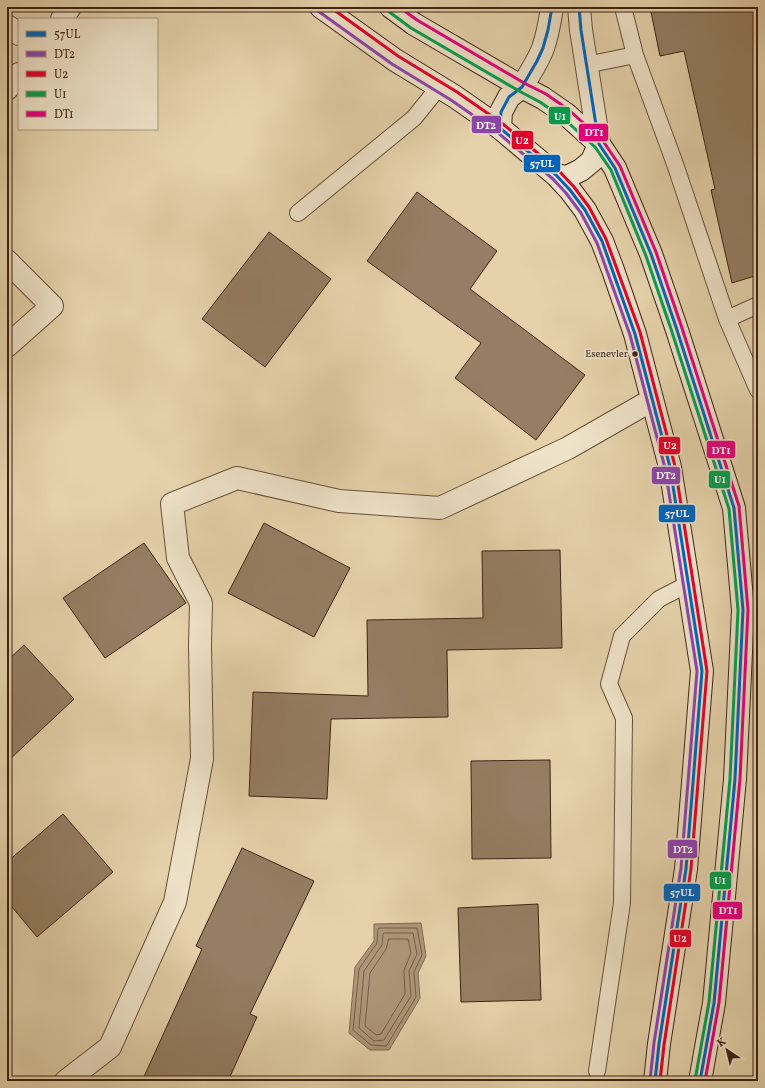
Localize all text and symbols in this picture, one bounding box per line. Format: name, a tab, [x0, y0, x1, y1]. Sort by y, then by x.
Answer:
legend	[18, 18, 158, 130]
text: 57UL	[54, 27, 81, 43]
text: DT2	[54, 47, 75, 63]
text: U2	[54, 67, 69, 83]
text: U1	[54, 87, 67, 103]
line badge: U1	[548, 106, 571, 125]
text: DT1	[54, 107, 74, 123]
text: U1	[554, 110, 566, 125]
line badge: DT2	[471, 115, 502, 134]
text: DT2	[476, 119, 496, 134]
line badge: DT1	[578, 123, 609, 142]
text: DT1	[584, 126, 604, 141]
line badge: U2	[511, 130, 534, 150]
text: U2	[515, 134, 529, 149]
line badge: 57UL	[523, 154, 561, 173]
text: 57UL	[530, 157, 555, 172]
place label: Esenevler	[585, 347, 628, 361]
marker: Esenevler	[630, 349, 640, 359]
line badge: U2	[658, 436, 681, 455]
text: U2	[663, 439, 677, 454]
line badge: DT1	[706, 440, 736, 459]
text: DT1	[711, 444, 731, 459]
line badge: DT2	[651, 466, 681, 485]
text: DT2	[656, 469, 676, 484]
line badge: U1	[708, 470, 731, 489]
text: U1	[714, 473, 726, 488]
line badge: 57UL	[658, 504, 696, 523]
text: 57UL	[665, 507, 690, 522]
line badge: DT2	[667, 839, 698, 859]
text: DT2	[673, 843, 693, 858]
line badge: U1	[709, 871, 732, 890]
text: U1	[714, 874, 726, 889]
line badge: 57UL	[663, 883, 701, 902]
text: 57UL	[670, 886, 695, 901]
line badge: DT1	[712, 901, 743, 920]
text: DT1	[718, 904, 738, 919]
line badge: U2	[669, 929, 692, 948]
text: U2	[673, 932, 687, 947]
north arrow	[707, 1030, 747, 1070]
text: K	[715, 1035, 730, 1051]

